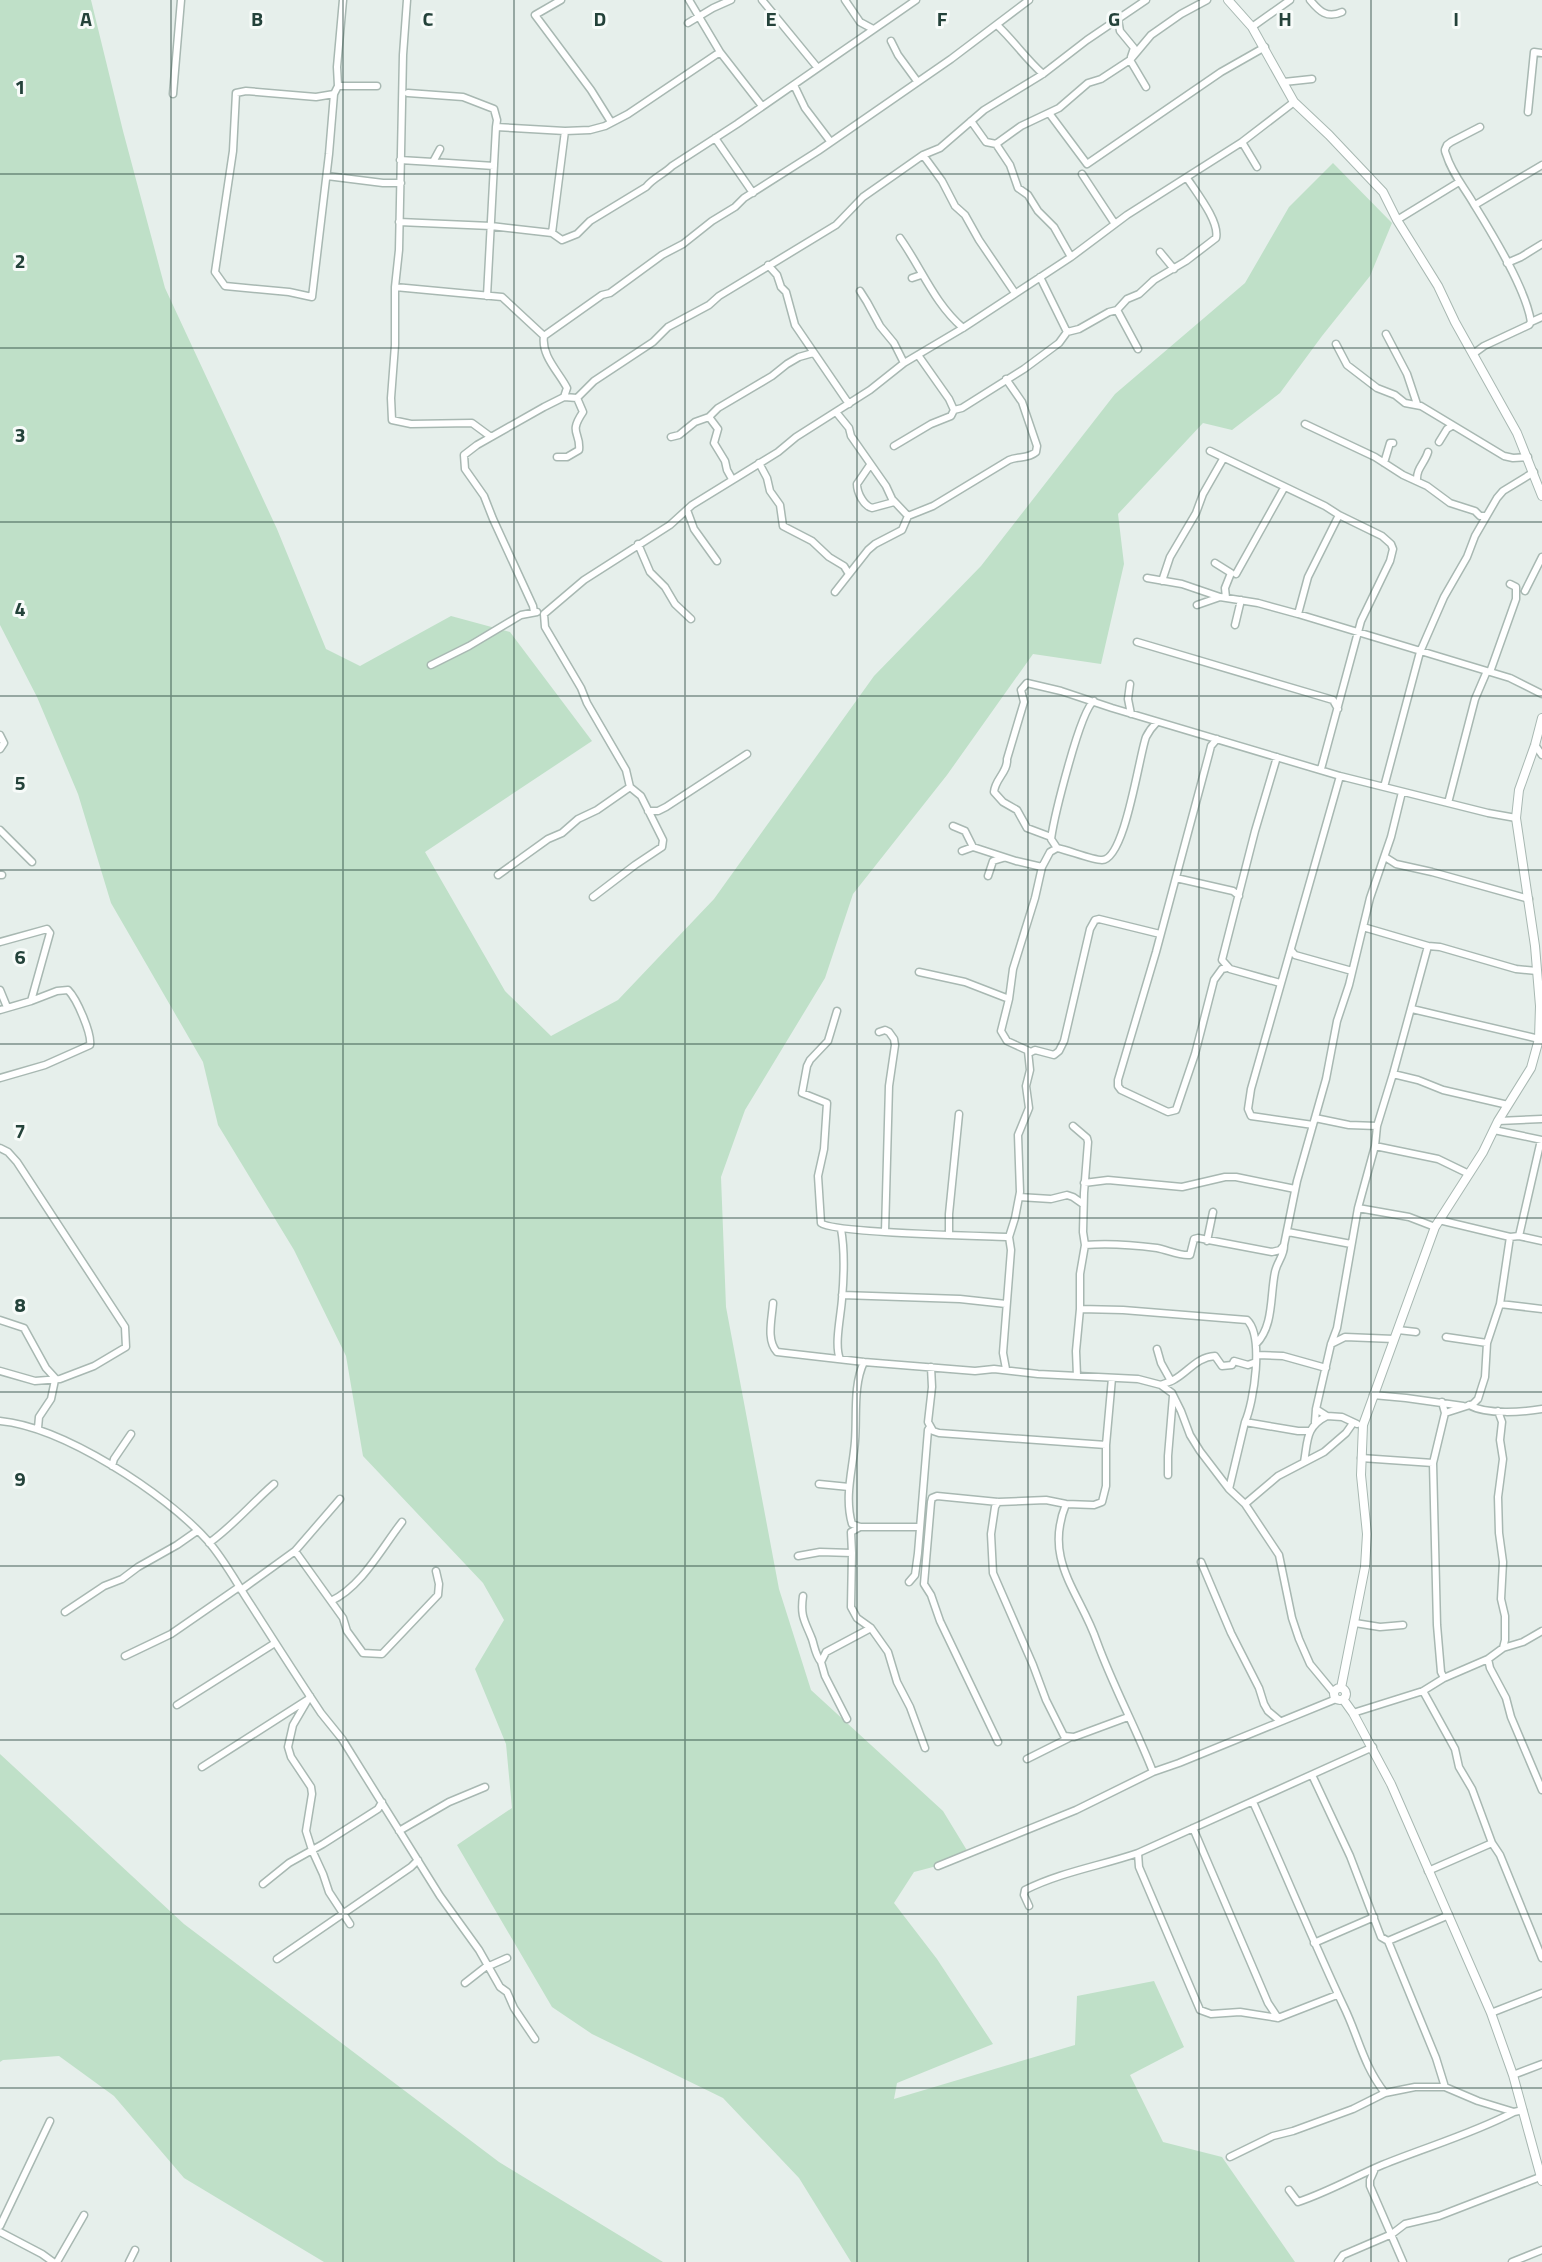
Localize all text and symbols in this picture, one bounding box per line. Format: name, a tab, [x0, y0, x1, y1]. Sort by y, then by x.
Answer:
text: A	[80, 3, 92, 34]
text: B	[251, 3, 263, 34]
text: C	[423, 3, 434, 34]
text: D	[594, 3, 606, 34]
text: E	[765, 3, 777, 34]
text: F	[937, 3, 948, 34]
text: G	[1108, 3, 1120, 34]
text: H	[1278, 3, 1292, 34]
text: I	[1453, 3, 1459, 34]
text: 1	[14, 71, 26, 102]
text: 2	[14, 245, 26, 276]
text: 3	[14, 419, 26, 450]
text: 4	[14, 593, 26, 624]
text: 5	[14, 767, 26, 798]
text: 6	[14, 941, 26, 972]
text: 7	[14, 1115, 26, 1146]
text: 8	[14, 1289, 26, 1320]
text: 9	[14, 1463, 26, 1494]

